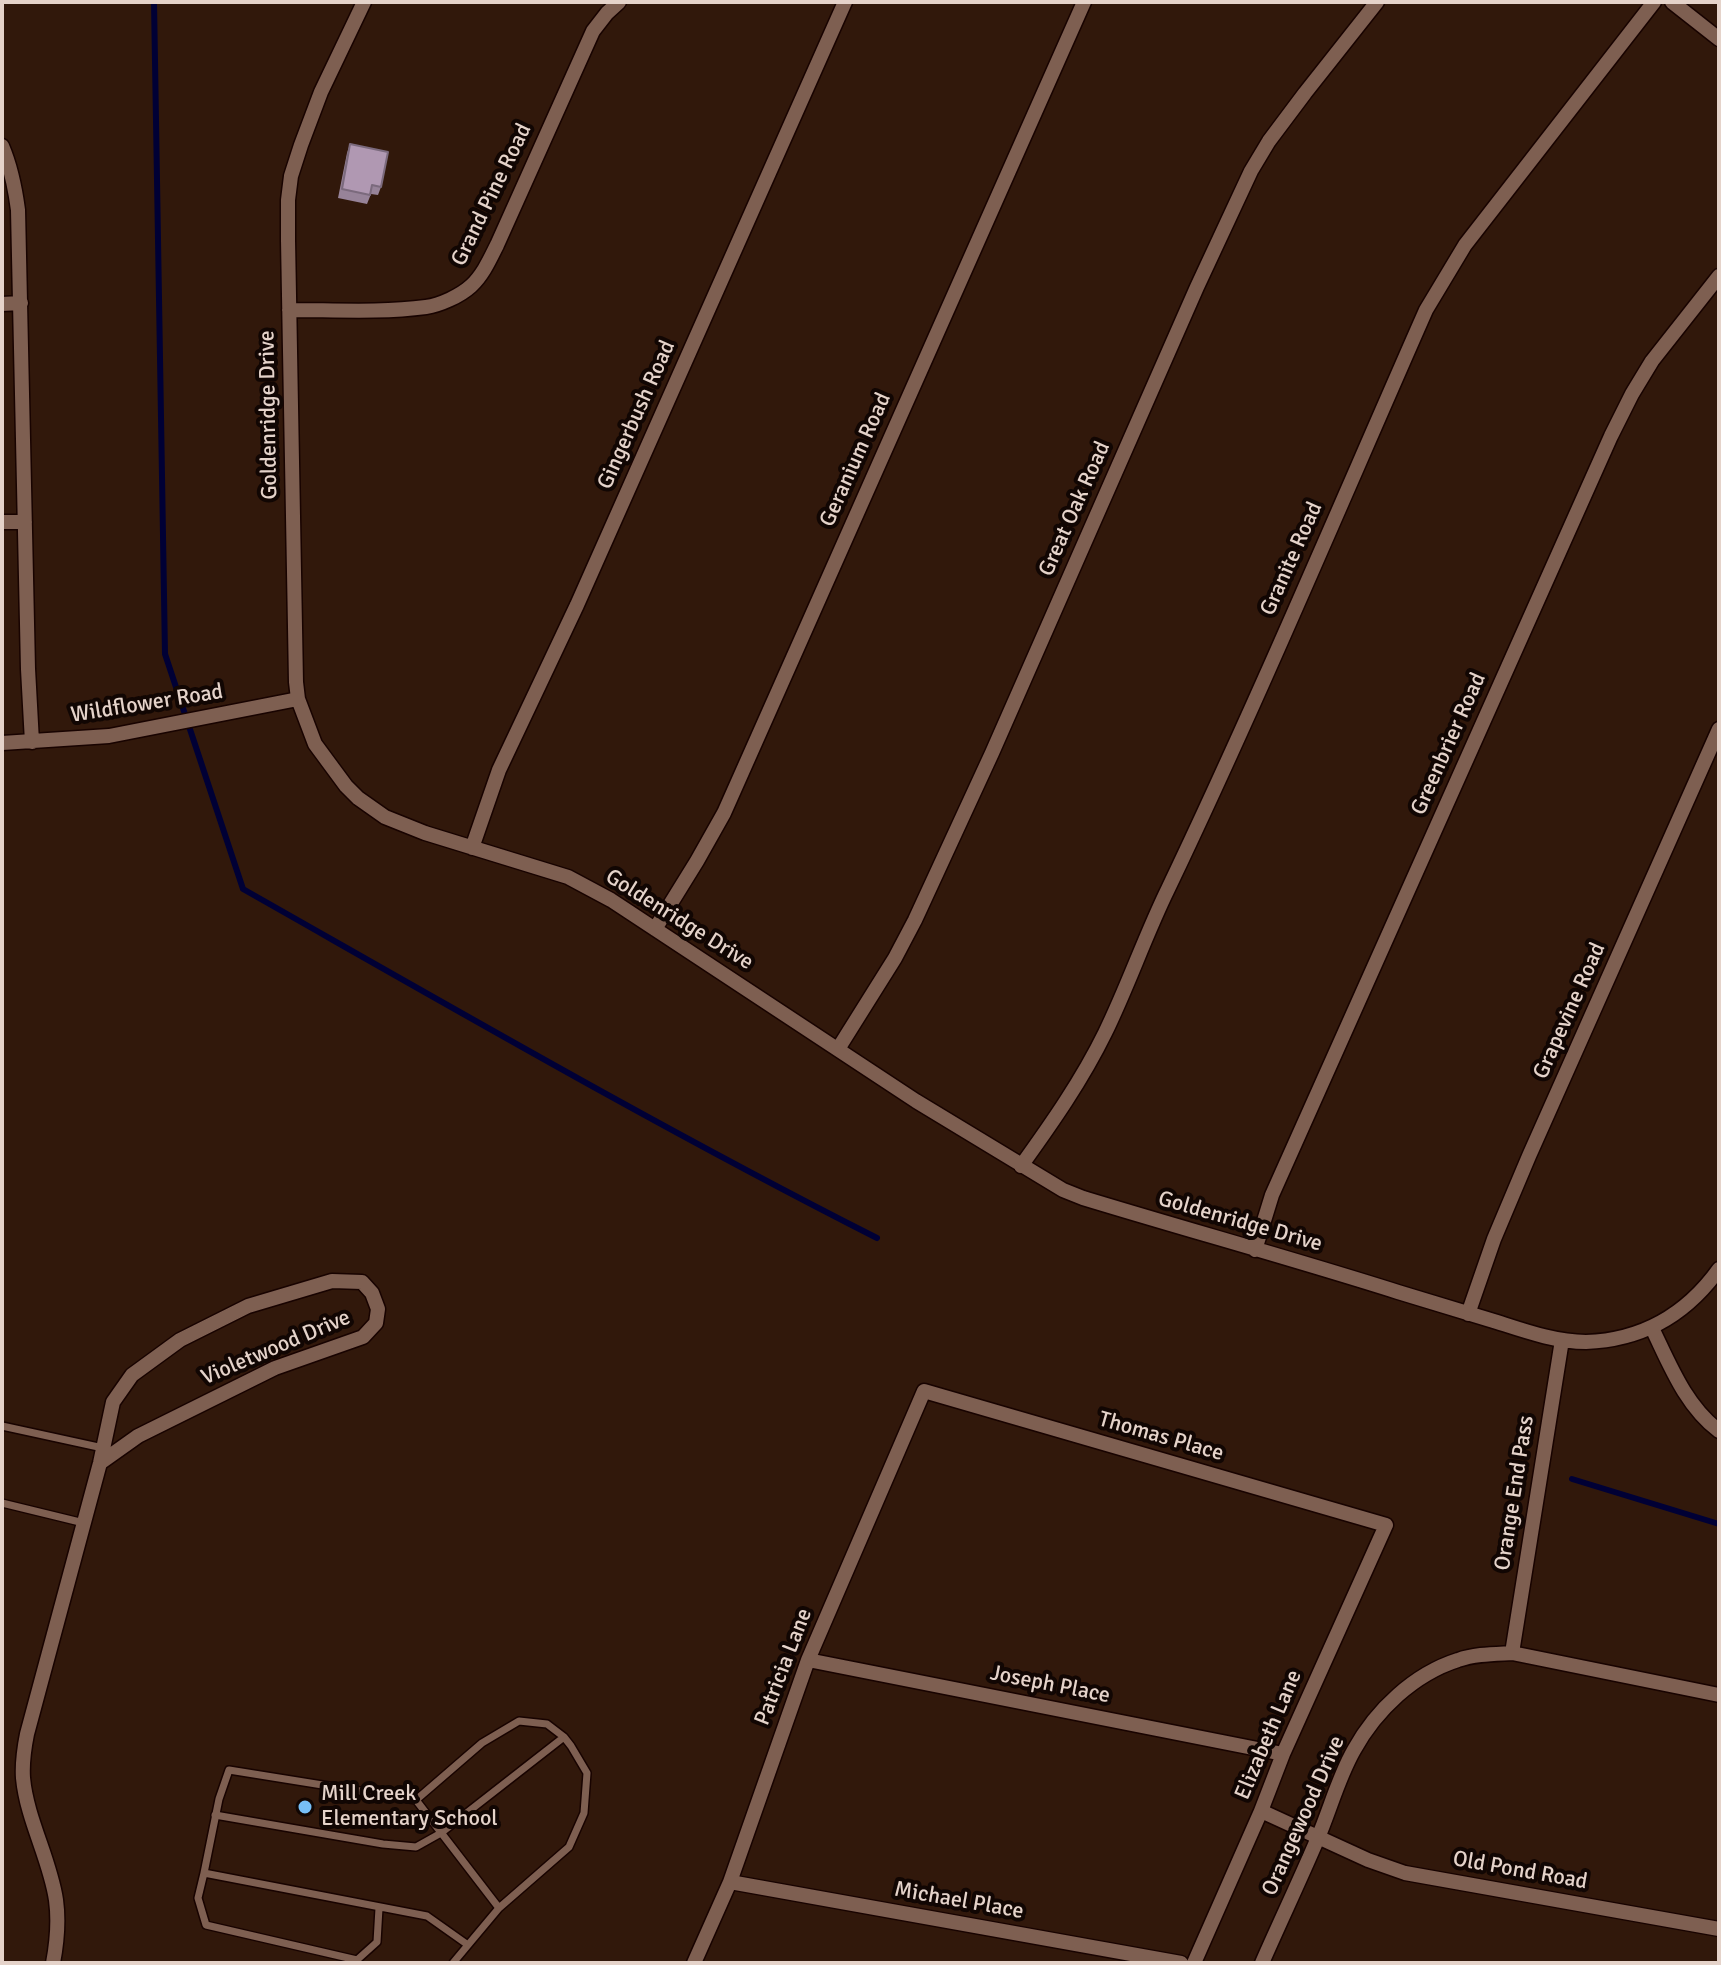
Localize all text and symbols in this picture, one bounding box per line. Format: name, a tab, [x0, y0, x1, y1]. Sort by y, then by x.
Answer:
street label: Grand Pine Road	[446, 120, 538, 270]
street label: Goldenridge Drive	[254, 330, 284, 500]
street label: Gingerbush Road	[592, 337, 682, 493]
street label: Geranium Road	[815, 389, 897, 531]
street label: Great Oak Road	[1034, 438, 1116, 580]
street label: Granite Road	[1255, 498, 1329, 620]
street label: Greenbrier Road	[1406, 669, 1492, 819]
street label: Wildflower Road	[69, 679, 225, 729]
street label: Goldenridge Drive	[600, 864, 758, 976]
street label: Grapevine Road	[1528, 939, 1612, 1083]
street label: Goldenridge Drive	[1155, 1186, 1325, 1258]
street label: Violetwood Drive	[198, 1305, 354, 1391]
street label: Thomas Place	[1096, 1407, 1226, 1467]
street label: Orange End Pass	[1490, 1414, 1540, 1572]
street label: Patricia Lane	[750, 1605, 818, 1729]
street label: Joseph Place	[988, 1660, 1112, 1710]
street label: Elizabeth Lane	[1230, 1666, 1308, 1804]
street label: Orangewood Drive	[1257, 1732, 1351, 1900]
place label: Mill Creek Elementary School	[321, 1781, 498, 1832]
marker: Mill Creek Elementary School	[296, 1798, 314, 1816]
street label: Old Pond Road	[1451, 1846, 1589, 1896]
street label: Michael Place	[892, 1877, 1026, 1925]

